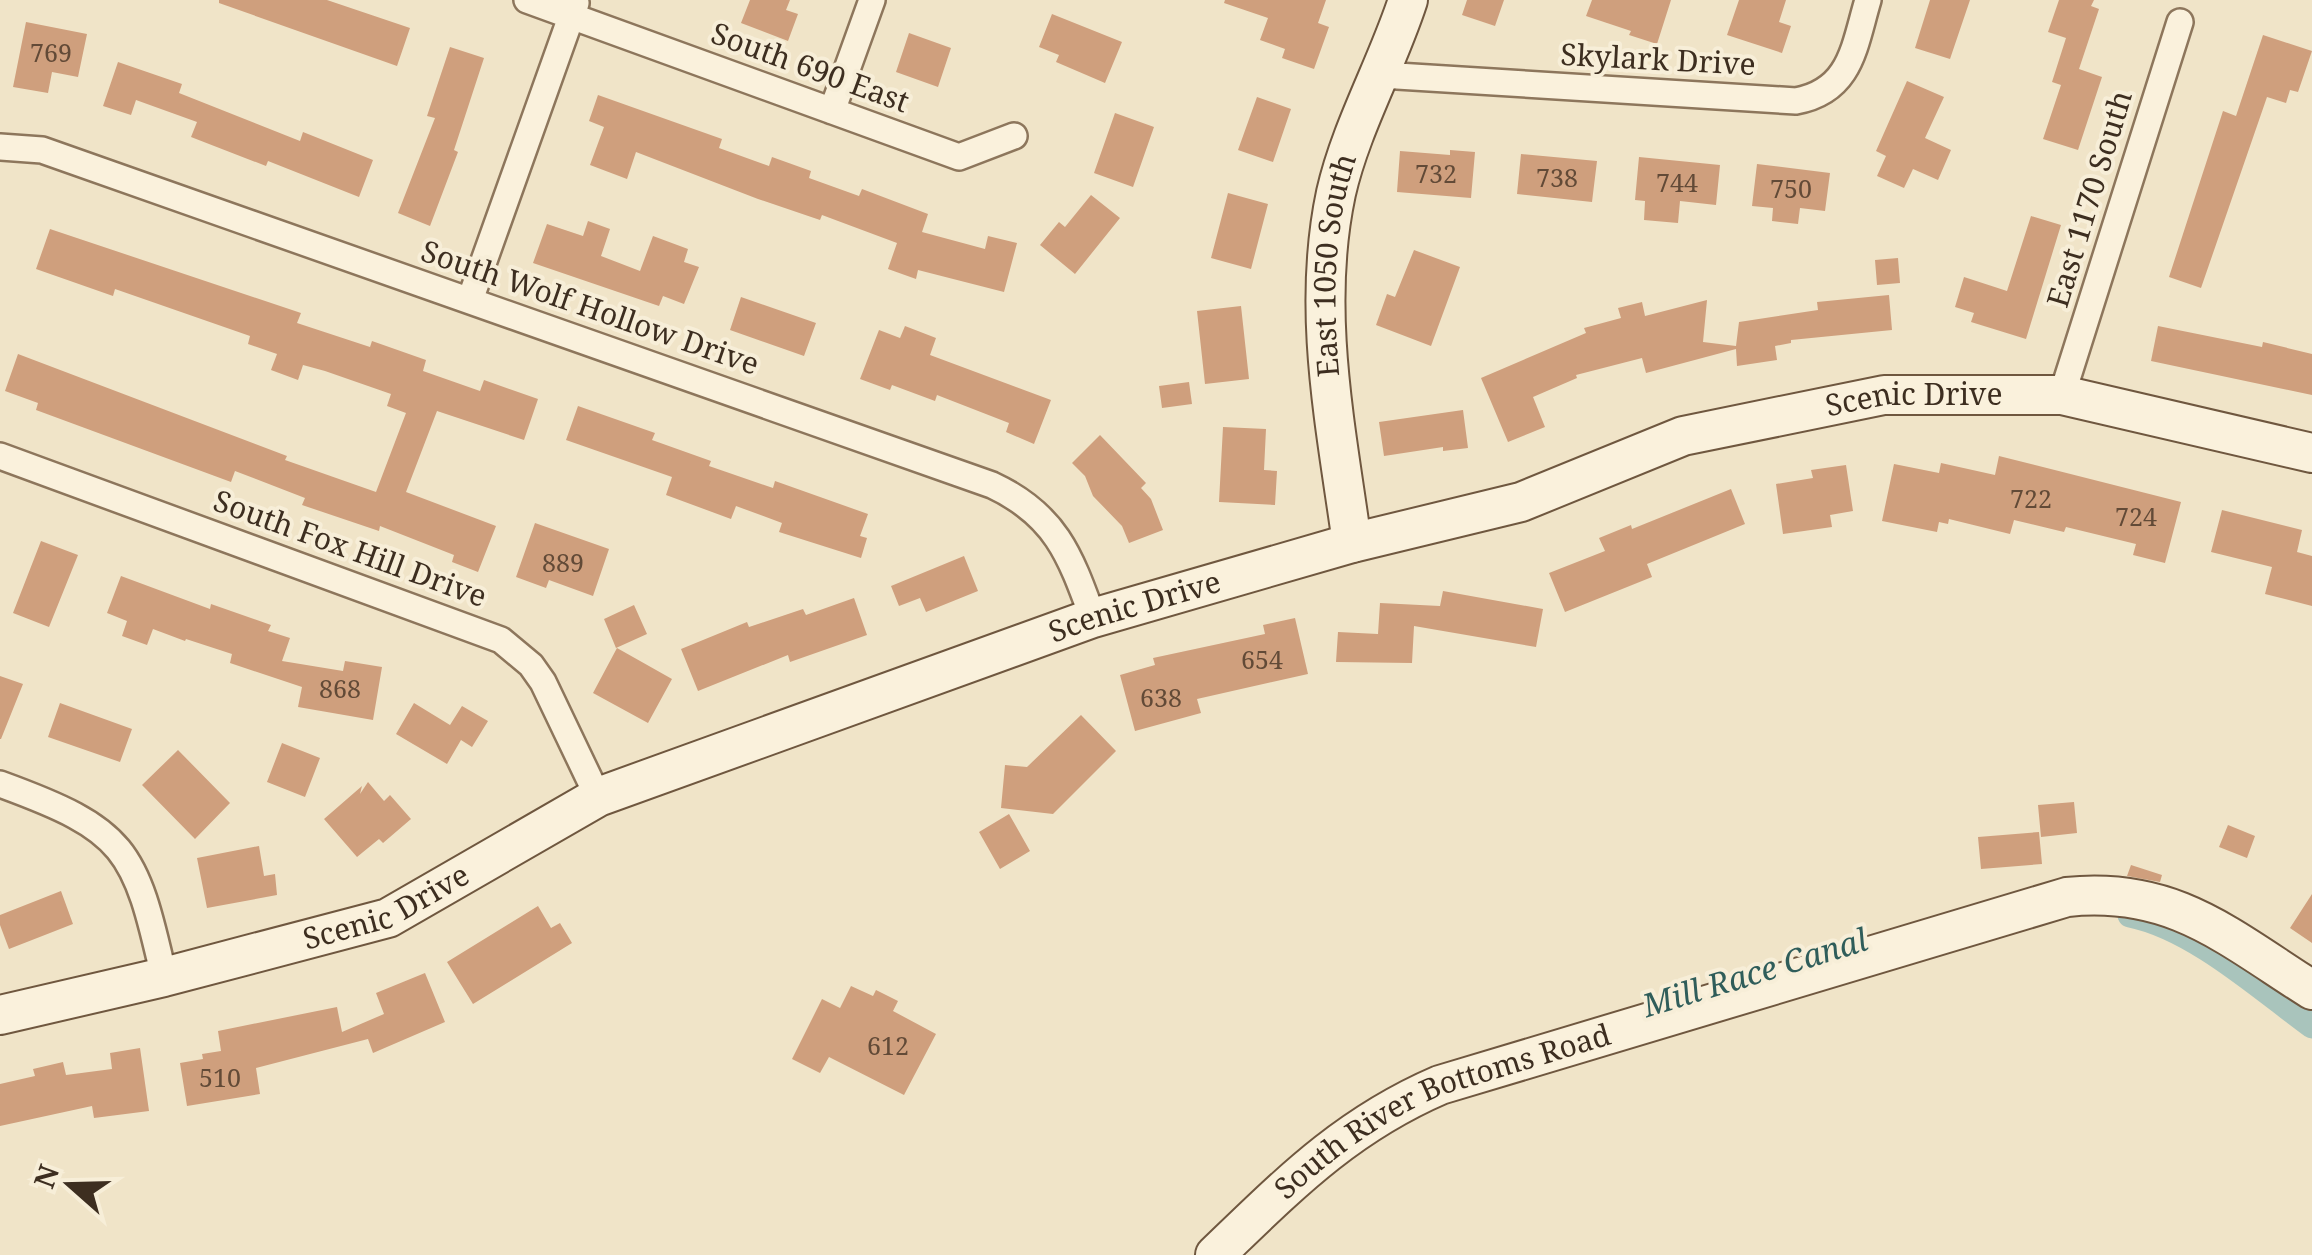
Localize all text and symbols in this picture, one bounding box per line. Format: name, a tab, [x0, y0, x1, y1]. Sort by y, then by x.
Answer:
street label: South 690 East	[706, 12, 915, 121]
street label: Skylark Drive	[1559, 33, 1757, 84]
house number: 769	[30, 35, 72, 69]
street label: East 1170 South	[2036, 85, 2141, 312]
street label: East 1050 South	[1303, 148, 1365, 379]
house number: 732	[1415, 156, 1457, 190]
house number: 738	[1536, 160, 1578, 194]
house number: 744	[1656, 165, 1698, 199]
house number: 750	[1770, 171, 1812, 205]
street label: South Wolf Hollow Drive	[416, 229, 765, 384]
street label: Scenic Drive	[1822, 372, 2003, 425]
street label: South Fox Hill Drive	[208, 479, 493, 616]
house number: 722	[2010, 481, 2052, 515]
house number: 724	[2115, 499, 2157, 533]
house number: 889	[542, 545, 584, 579]
street label: Scenic Drive	[1043, 560, 1225, 651]
house number: 654	[1241, 642, 1283, 676]
house number: 868	[319, 671, 361, 705]
house number: 638	[1140, 680, 1182, 714]
street label: Scenic Drive	[298, 854, 476, 958]
water label: Mill Race Canal	[1636, 917, 1873, 1026]
street label: South River Bottoms Road	[1265, 1013, 1615, 1208]
house number: 612	[867, 1028, 909, 1062]
house number: 510	[199, 1060, 241, 1094]
north arrow	[20, 1135, 120, 1235]
text: N	[24, 1159, 67, 1193]

